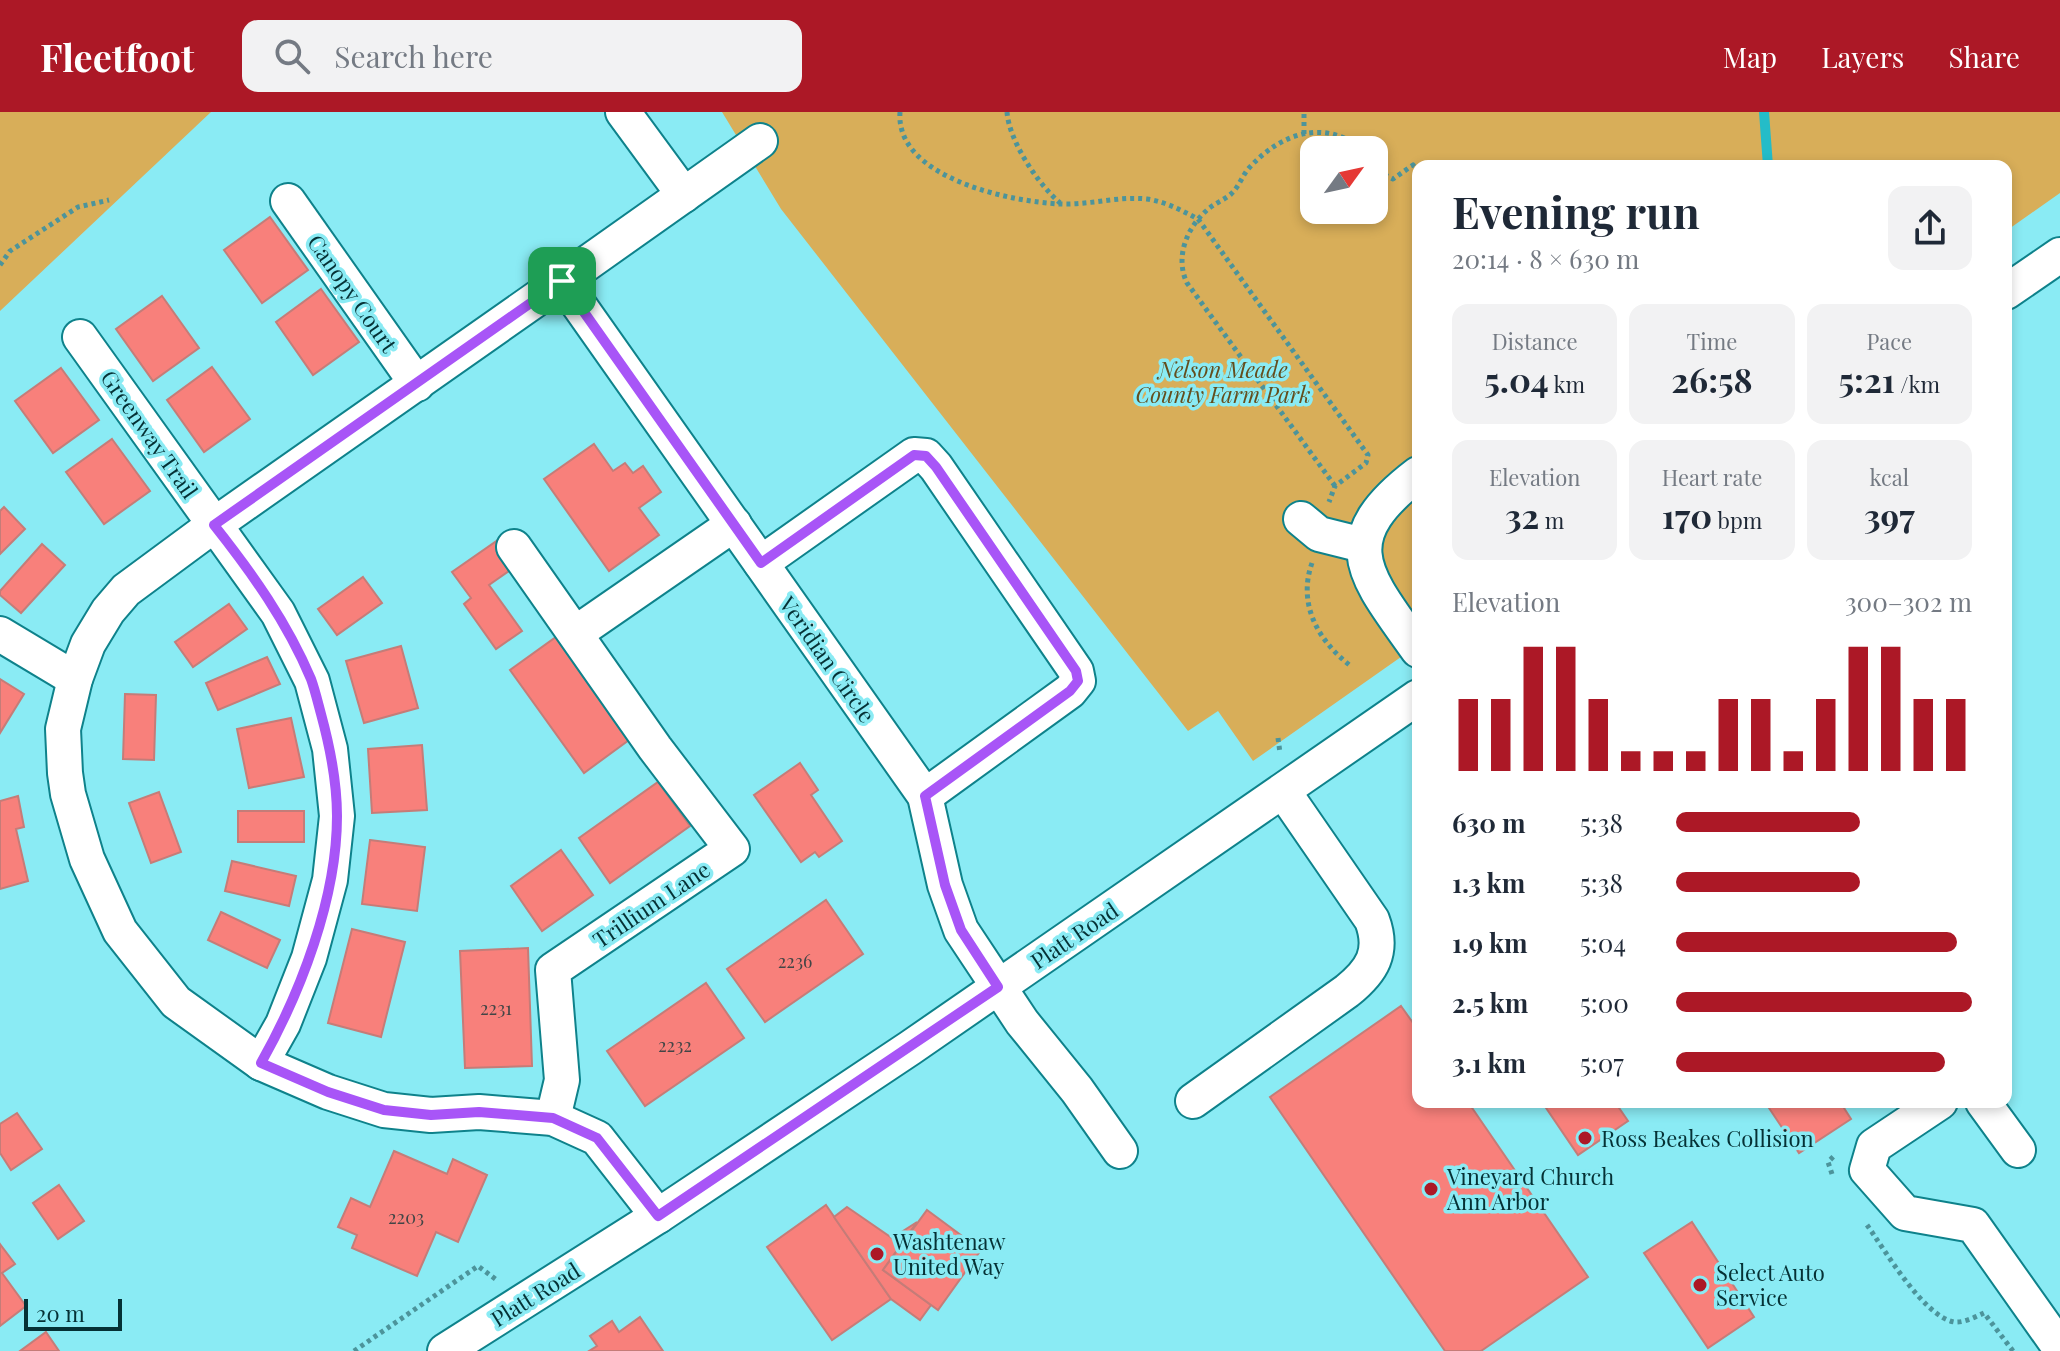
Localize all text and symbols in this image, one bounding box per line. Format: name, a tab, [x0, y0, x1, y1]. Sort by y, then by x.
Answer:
search box	[242, 20, 802, 92]
text: Fleetfoot	[40, 31, 194, 82]
icon: search	[270, 34, 314, 78]
text: Search here	[334, 36, 493, 76]
text: Map	[1723, 38, 1777, 75]
text: Layers	[1821, 38, 1904, 75]
text: Share	[1948, 38, 2020, 75]
north arrow	[1300, 136, 1388, 224]
map controls	[1300, 136, 1388, 224]
text: Evening run	[1452, 181, 1700, 240]
button: share	[1888, 186, 1972, 270]
street label: Canopy Court	[301, 228, 405, 359]
text: 20:14 · 8 × 630 m	[1452, 241, 1639, 276]
pin	[528, 247, 596, 315]
icon: arrive	[540, 259, 584, 303]
text: Distance	[1492, 326, 1578, 356]
text: Time	[1687, 326, 1737, 356]
text: Pace	[1867, 326, 1912, 356]
park label: Nelson Meade County Farm Park	[1136, 354, 1310, 409]
text: 5.04	[1484, 356, 1549, 402]
text: 26:58	[1671, 356, 1753, 402]
text: 5:21	[1839, 356, 1895, 402]
street label: Greenway Trail	[95, 364, 205, 504]
text: km	[1549, 369, 1585, 399]
text: /km	[1895, 369, 1940, 399]
text: Elevation	[1489, 462, 1580, 492]
text: Heart rate	[1662, 462, 1762, 492]
text: kcal	[1870, 462, 1909, 492]
text: 32	[1505, 492, 1539, 538]
text: 170	[1662, 492, 1712, 538]
text: 397	[1864, 492, 1915, 538]
text: m	[1539, 505, 1564, 535]
text: bpm	[1712, 505, 1762, 535]
text: Elevation	[1452, 584, 1560, 619]
text: 300–302 m	[1845, 584, 1972, 619]
street label: Veridian Circle	[773, 589, 883, 728]
text: 630 m	[1452, 805, 1526, 840]
text: 5:38	[1580, 805, 1623, 840]
street label: Trillium Lane	[587, 854, 715, 954]
text: 1.3 km	[1452, 865, 1525, 900]
text: 5:38	[1580, 865, 1623, 900]
street label: Platt Road	[1024, 895, 1124, 975]
text: 1.9 km	[1452, 925, 1528, 960]
text: 5:04	[1580, 925, 1626, 960]
house number: 2236	[778, 949, 812, 973]
text: 2.5 km	[1452, 985, 1528, 1020]
text: 5:00	[1580, 985, 1629, 1020]
house number: 2231	[480, 996, 512, 1020]
house number: 2232	[658, 1033, 692, 1057]
text: 3.1 km	[1452, 1045, 1526, 1080]
text: 5:07	[1580, 1045, 1624, 1080]
place label: Ross Beakes Collision	[1601, 1123, 1814, 1153]
marker: Ross Beakes Collision	[1576, 1129, 1594, 1147]
place label: Vineyard Church Ann Arbor	[1446, 1161, 1614, 1216]
marker: Vineyard Church Ann Arbor	[1422, 1180, 1440, 1198]
house number: 2203	[388, 1205, 424, 1229]
place label: Washtenaw United Way	[892, 1226, 1005, 1281]
marker: Washtenaw United Way	[868, 1245, 886, 1263]
street label: Platt Road	[485, 1255, 585, 1333]
place label: Select Auto Service	[1716, 1257, 1825, 1312]
marker: Select Auto Service	[1691, 1276, 1709, 1294]
scale bar	[24, 1295, 122, 1331]
text: 20 m	[36, 1298, 85, 1328]

